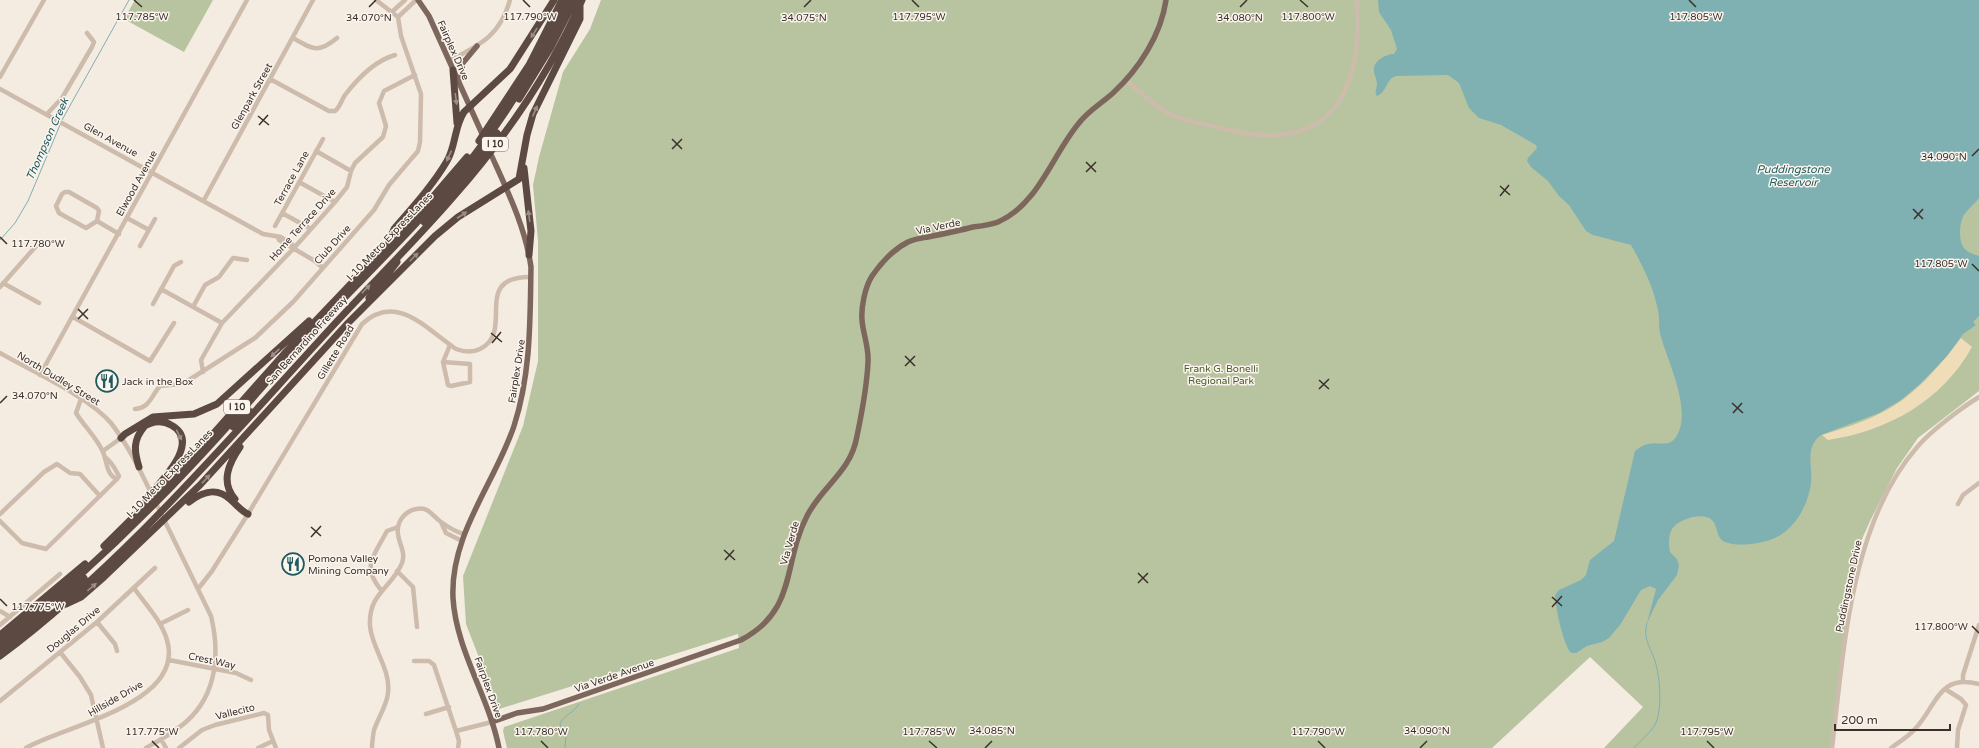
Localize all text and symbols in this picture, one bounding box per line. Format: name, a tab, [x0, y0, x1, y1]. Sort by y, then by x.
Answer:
text: 117.785°W	[115, 11, 169, 23]
text: 117.790°W	[503, 11, 557, 23]
text: 117.795°W	[892, 11, 946, 23]
text: 117.800°W	[1281, 11, 1335, 23]
text: 117.805°W	[1669, 11, 1723, 23]
text: 34.070°N	[346, 12, 392, 24]
text: 34.075°N	[781, 12, 827, 24]
text: 34.080°N	[1217, 12, 1263, 24]
street label: Fairplex Drive	[435, 19, 472, 83]
one-way arrow	[530, 27, 537, 39]
street label: Glenpark Street	[229, 61, 275, 132]
one-way arrow	[453, 93, 459, 105]
water label: Thompson Creek	[23, 95, 72, 182]
one-way arrow	[532, 105, 538, 116]
street label: Glen Avenue	[81, 120, 140, 160]
road number: I 10	[482, 137, 508, 151]
street label: Elwood Avenue	[114, 148, 160, 219]
street label: Terrace Lane	[272, 149, 312, 208]
one-way arrow	[446, 150, 452, 161]
text: 34.090°N	[1921, 151, 1967, 163]
water label: Puddingstone Reservoir	[1756, 163, 1830, 189]
street label: Home Terrace Drive	[267, 186, 339, 263]
street label: I-10 Metro ExpressLanes	[344, 190, 435, 283]
one-way arrow	[525, 210, 532, 222]
one-way arrow	[457, 211, 467, 219]
street label: Via Verde	[915, 216, 962, 238]
street label: Club Drive	[312, 222, 354, 267]
text: 117.780°W	[11, 238, 65, 250]
one-way arrow	[409, 252, 419, 262]
text: 117.805°W	[1914, 258, 1968, 270]
one-way arrow	[361, 284, 371, 294]
street label: San Bernardino Freeway	[264, 293, 350, 388]
street label: Gillette Road	[315, 323, 357, 382]
street label: Fairplex Drive	[506, 338, 528, 404]
one-way arrow	[270, 348, 279, 357]
street label: North Dudley Street	[15, 349, 102, 409]
park label: Frank G. Bonelli Regional Park	[1184, 363, 1258, 387]
restaurant icon: Jack in the Box	[94, 368, 120, 394]
place label: Jack in the Box	[122, 376, 193, 388]
text: 34.070°N	[12, 390, 58, 402]
road number: I 10	[224, 400, 250, 414]
street label: I-10 Metro ExpressLanes	[124, 427, 215, 520]
one-way arrow	[176, 429, 182, 440]
one-way arrow	[201, 474, 211, 484]
street label: Via Verde	[778, 520, 802, 567]
street label: Puddingstone Drive	[1833, 539, 1865, 633]
restaurant icon: Pomona Valley Mining Company	[280, 551, 306, 577]
place label: Pomona Valley Mining Company	[308, 553, 390, 577]
one-way arrow	[87, 583, 97, 592]
text: 117.775°W	[11, 601, 65, 613]
street label: Douglas Drive	[45, 604, 103, 656]
text: 117.800°W	[1914, 621, 1968, 633]
street label: Crest Way	[187, 650, 237, 672]
street label: Fairplex Drive	[471, 655, 505, 720]
street label: Via Verde Avenue	[573, 657, 656, 695]
street label: Hillside Drive	[86, 678, 145, 719]
street label: Vallecito	[214, 701, 256, 723]
scale bar	[1835, 706, 1950, 732]
text: 200 m	[1841, 713, 1878, 727]
text: 34.085°N	[969, 725, 1015, 737]
text: 34.090°N	[1404, 725, 1450, 737]
text: 117.775°W	[125, 726, 179, 738]
text: 117.780°W	[514, 726, 568, 738]
text: 117.785°W	[902, 726, 956, 738]
text: 117.790°W	[1291, 726, 1345, 738]
text: 117.795°W	[1680, 726, 1734, 738]

